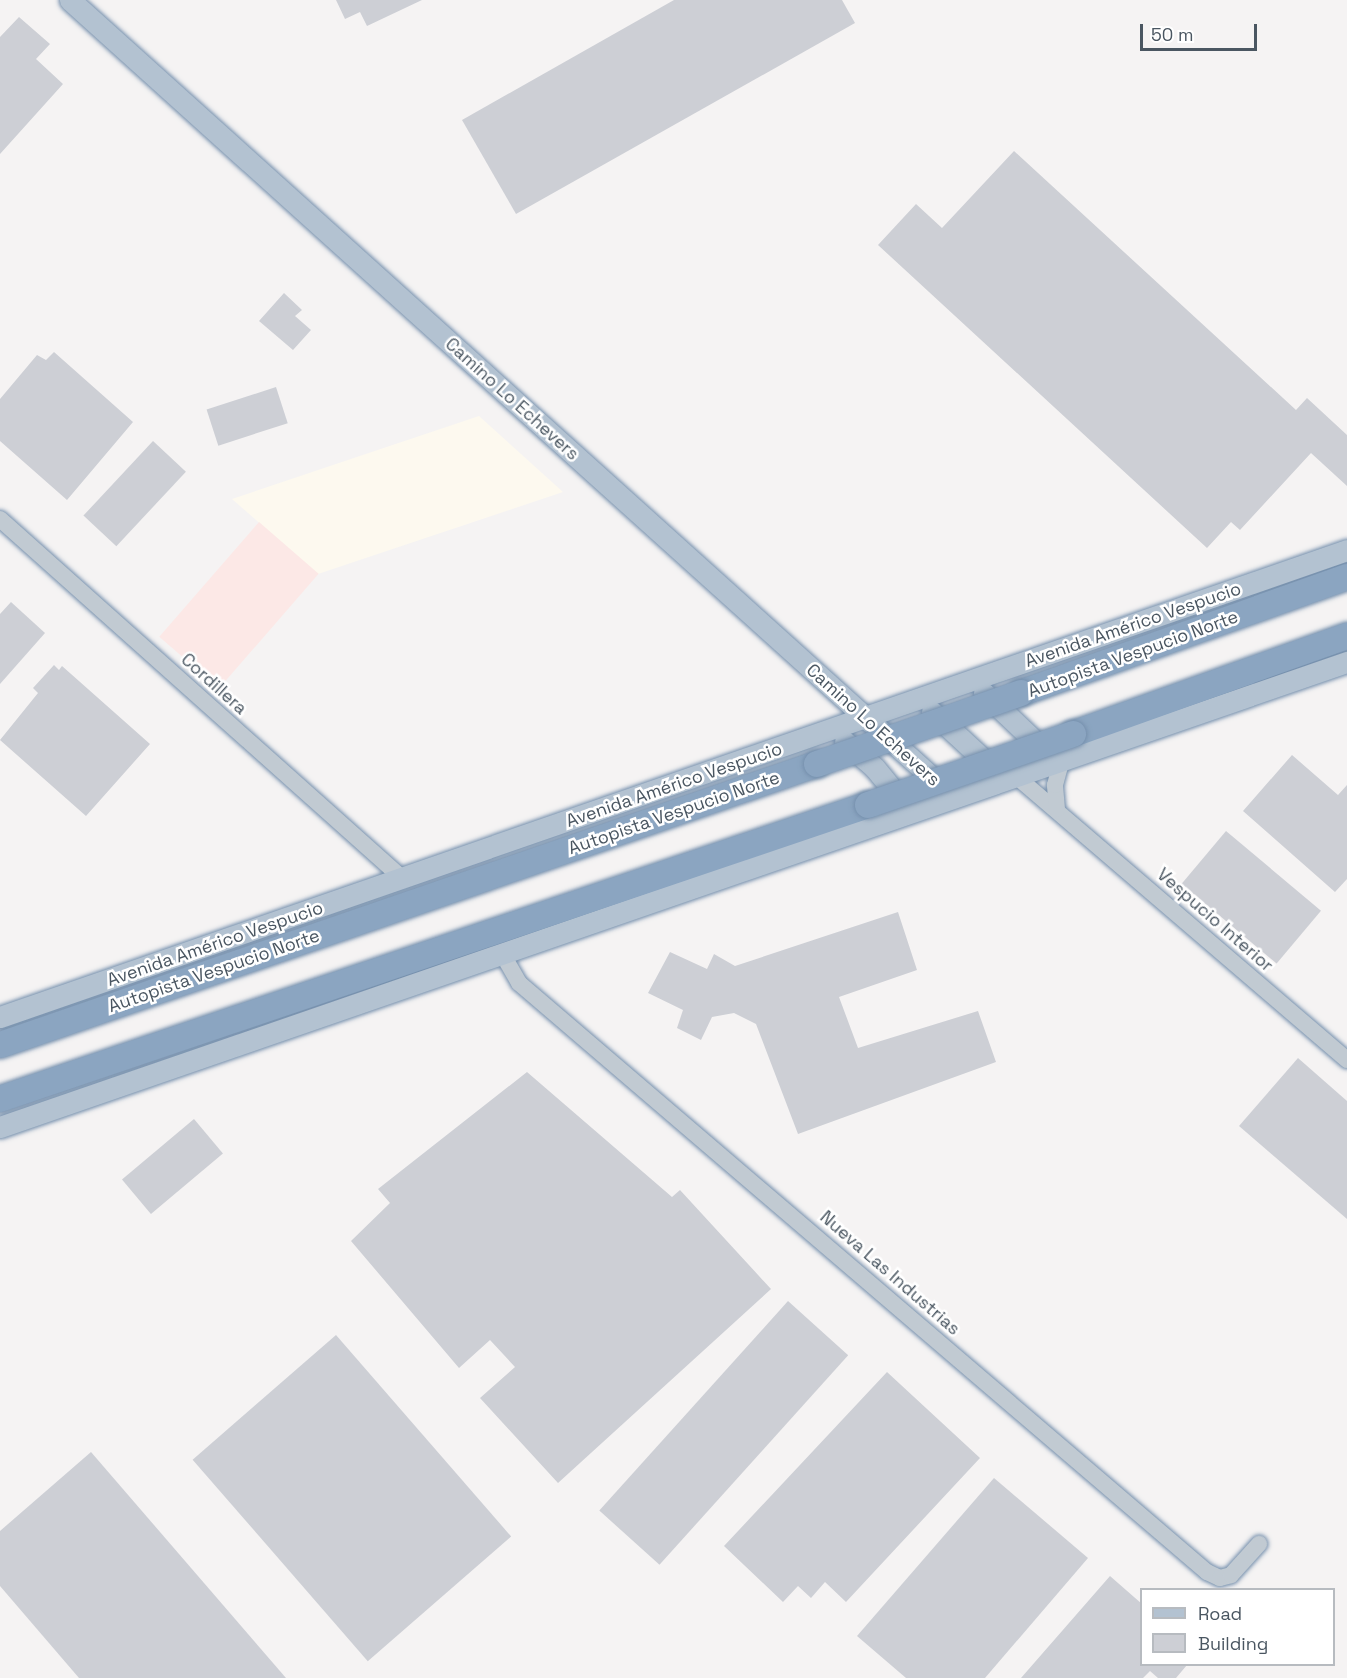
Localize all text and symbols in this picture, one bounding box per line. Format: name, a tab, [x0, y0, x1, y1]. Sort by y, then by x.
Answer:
scale bar	[1143, 12, 1260, 50]
text: 50 m	[1151, 23, 1193, 46]
street label: Camino Lo Echevers	[441, 333, 583, 465]
street label: Avenida Américo Vespucio	[1022, 578, 1244, 672]
street label: Autopista Vespucio Norte	[1025, 606, 1241, 702]
street label: Cordillera	[177, 649, 251, 719]
street label: Camino Lo Echevers	[802, 659, 944, 791]
street label: Avenida Américo Vespucio	[563, 738, 785, 832]
street label: Autopista Vespucio Norte	[565, 767, 783, 859]
street label: Vespucio Interior	[1152, 864, 1278, 976]
street label: Avenida Américo Vespucio	[104, 897, 326, 991]
street label: Autopista Vespucio Norte	[105, 925, 323, 1017]
street label: Nueva Las Industrias	[816, 1206, 964, 1340]
legend	[1140, 1588, 1335, 1666]
text: Road	[1198, 1602, 1242, 1625]
text: Building	[1198, 1632, 1268, 1655]

